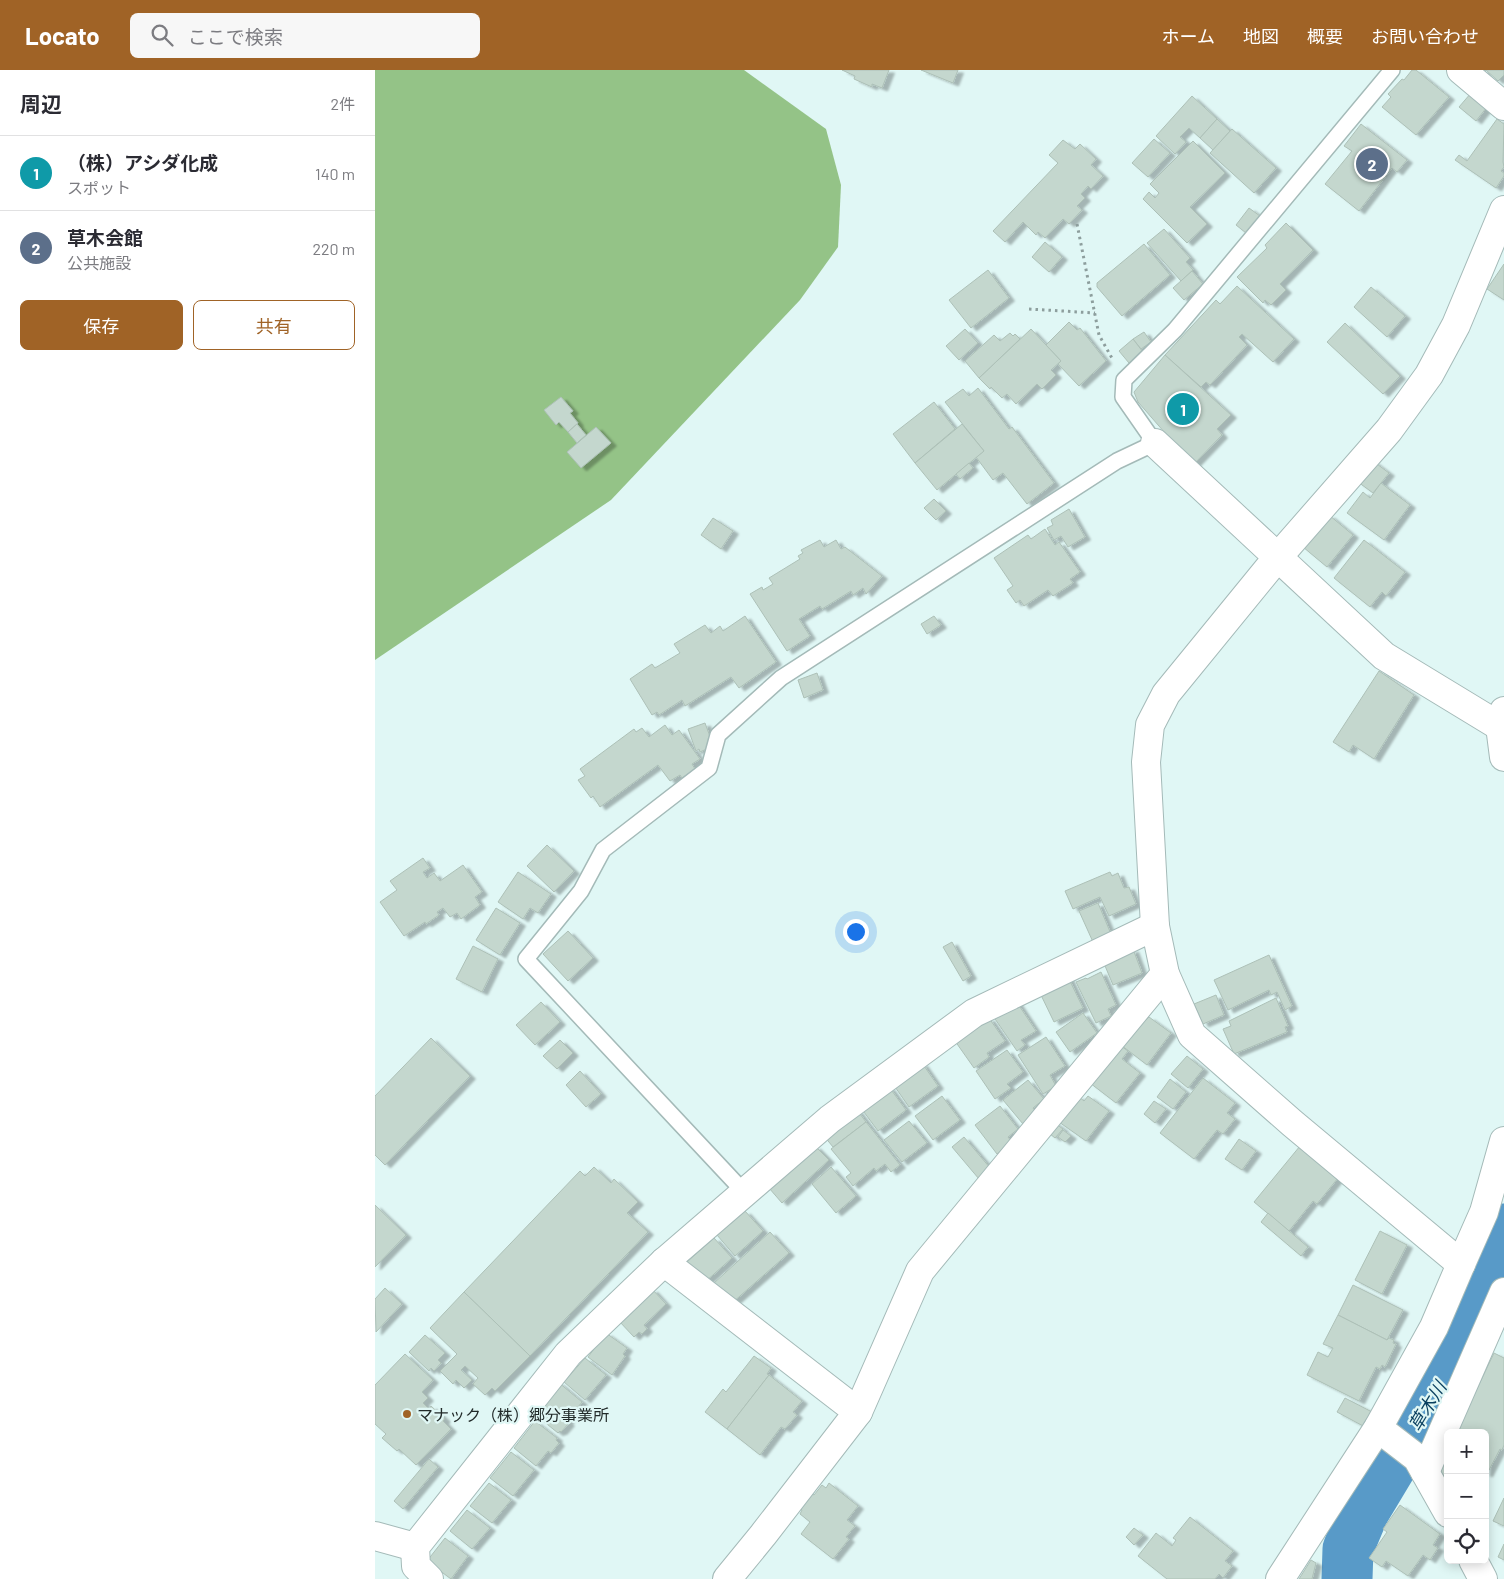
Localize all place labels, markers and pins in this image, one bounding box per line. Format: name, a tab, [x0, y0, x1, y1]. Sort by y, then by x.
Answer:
pin: 2	[1356, 145, 1388, 183]
pin: 1	[1167, 390, 1199, 428]
place label: マナック（株）郷分事業所	[417, 1405, 609, 1424]
marker: マナック（株）郷分事業所	[401, 1408, 413, 1420]

